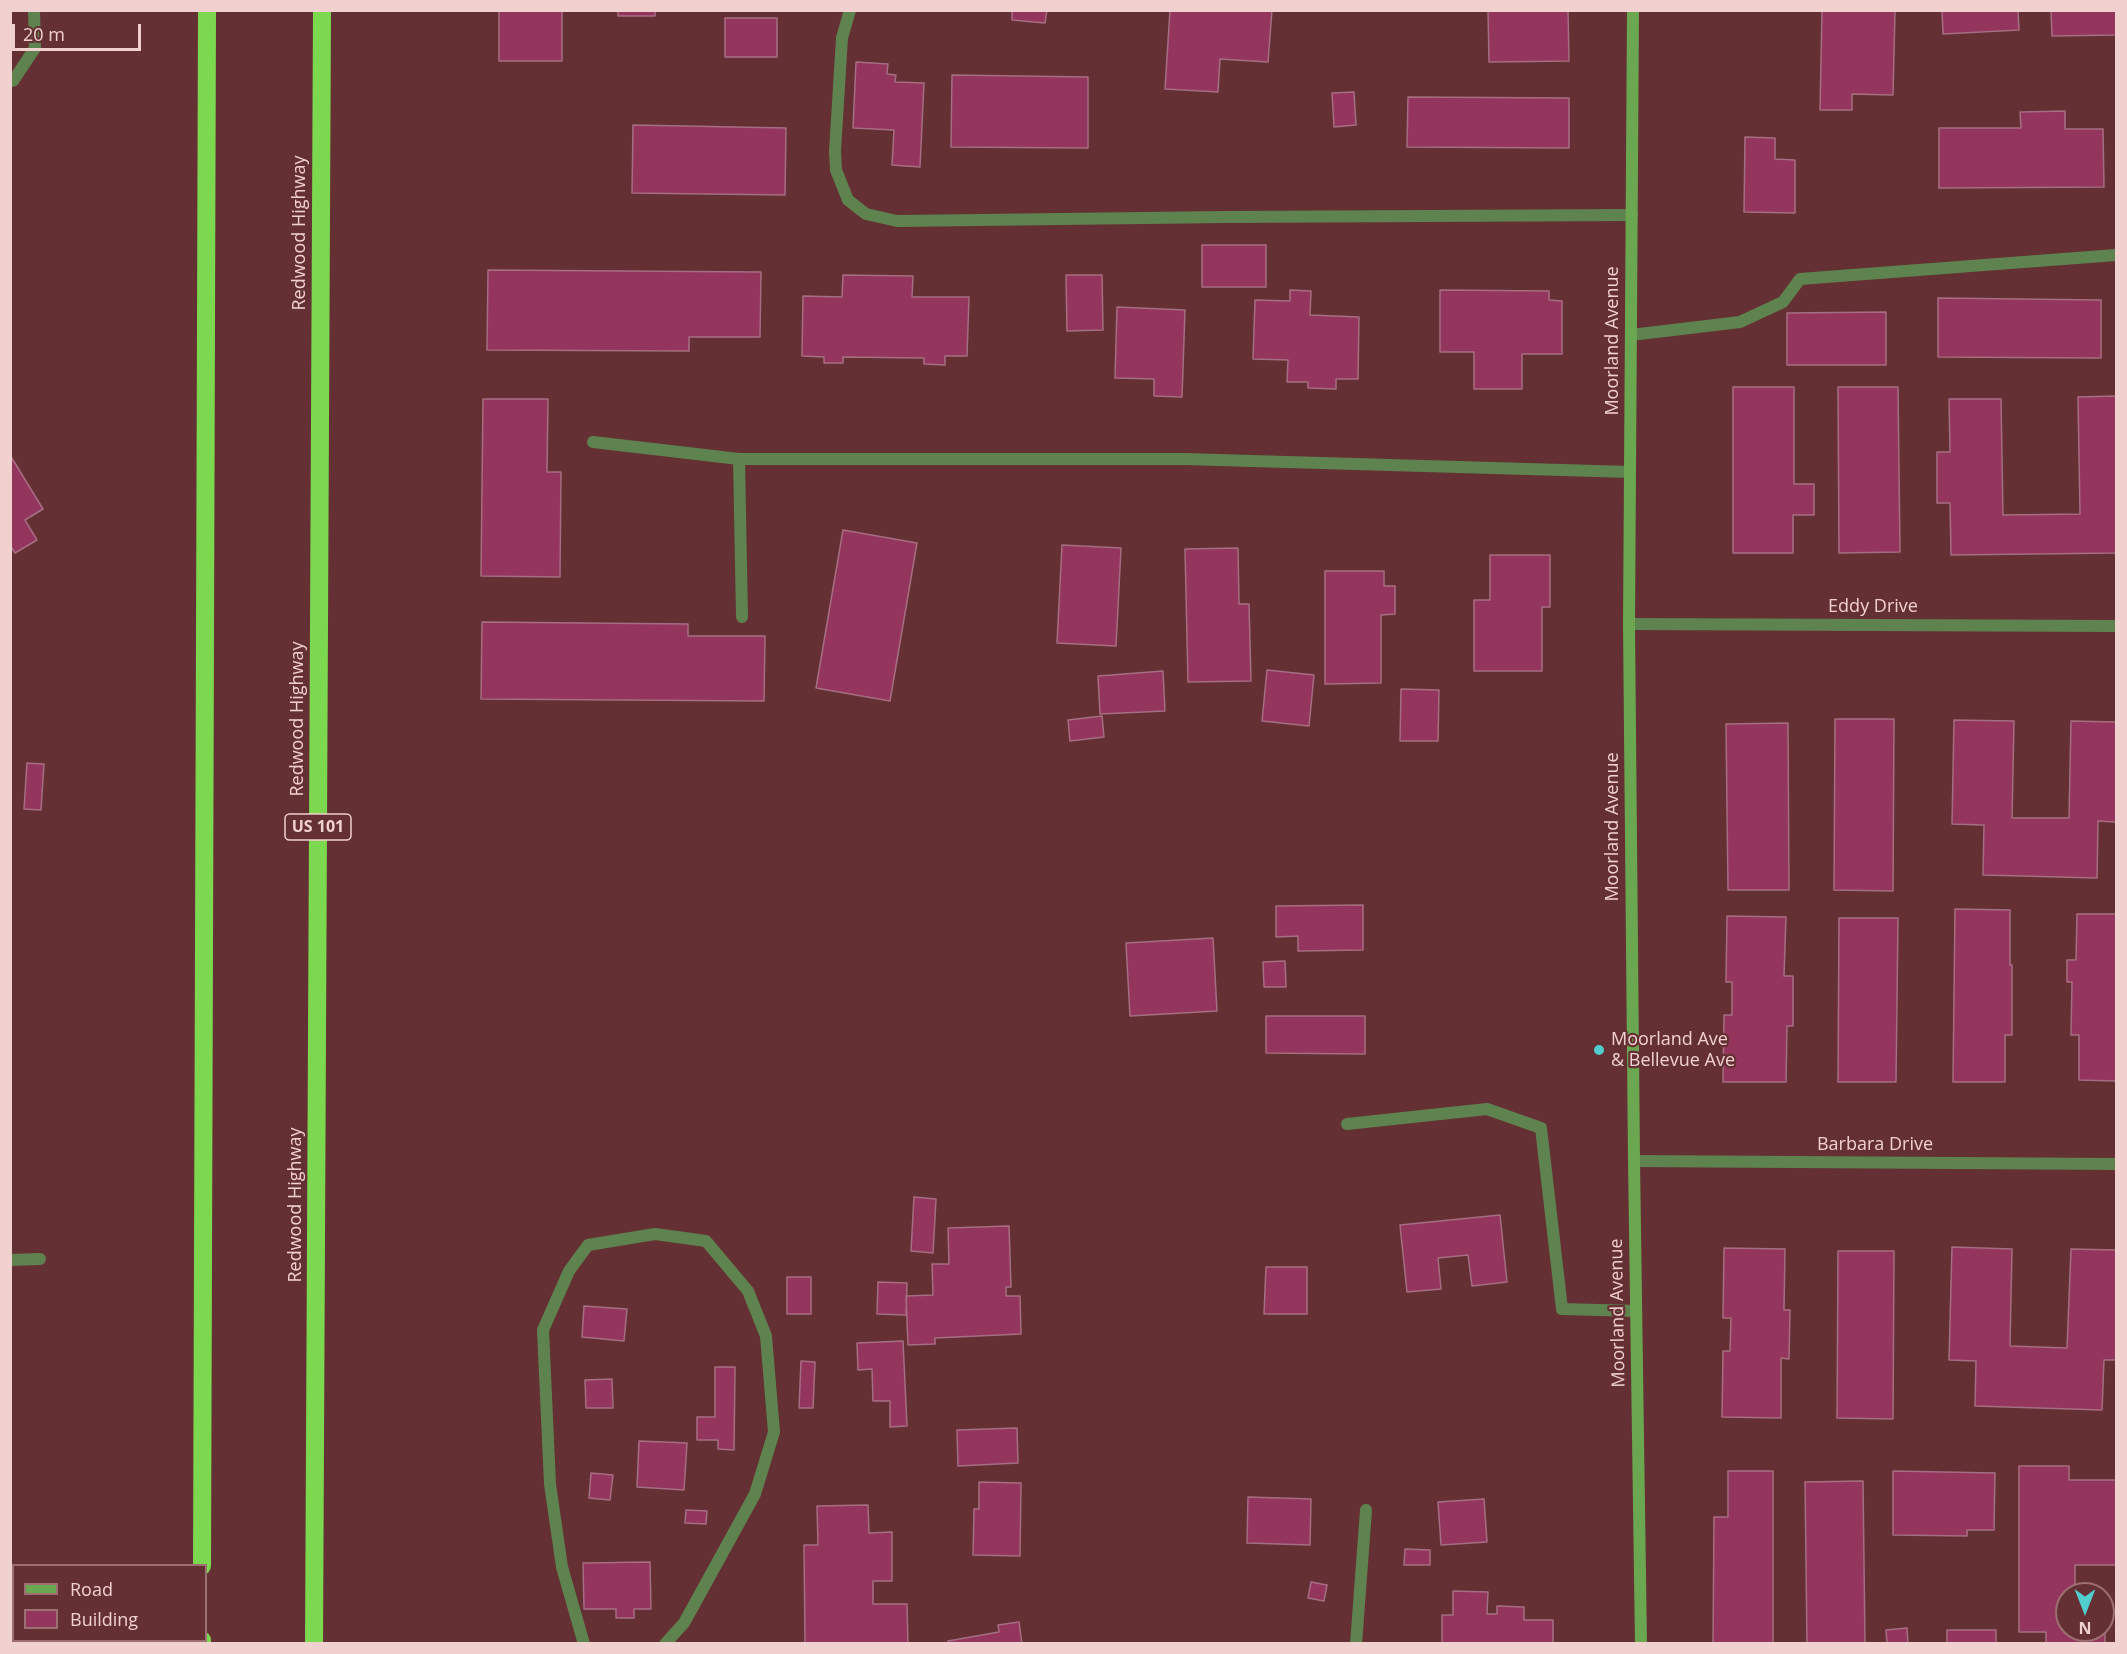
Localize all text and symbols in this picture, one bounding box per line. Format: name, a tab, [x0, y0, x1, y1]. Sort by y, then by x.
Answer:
scale bar	[15, 12, 144, 50]
text: 20 m	[23, 22, 65, 46]
street label: Redwood Highway	[289, 155, 311, 311]
street label: Moorland Avenue	[1602, 266, 1624, 416]
street label: Eddy Drive	[1828, 596, 1918, 618]
street label: Redwood Highway	[287, 641, 309, 797]
street label: Moorland Avenue	[1602, 752, 1624, 902]
road number: US 101	[285, 814, 351, 840]
place label: Moorland Ave & Bellevue Ave	[1611, 1029, 1735, 1072]
marker: Moorland Ave & Bellevue Ave	[1592, 1043, 1606, 1057]
street label: Redwood Highway	[285, 1127, 307, 1283]
street label: Barbara Drive	[1817, 1134, 1933, 1156]
street label: Moorland Avenue	[1606, 1238, 1630, 1388]
legend	[12, 1564, 207, 1642]
text: Road	[70, 1577, 113, 1601]
north arrow	[2055, 1582, 2115, 1642]
text: Building	[70, 1607, 138, 1631]
text: N	[2079, 1617, 2092, 1639]

